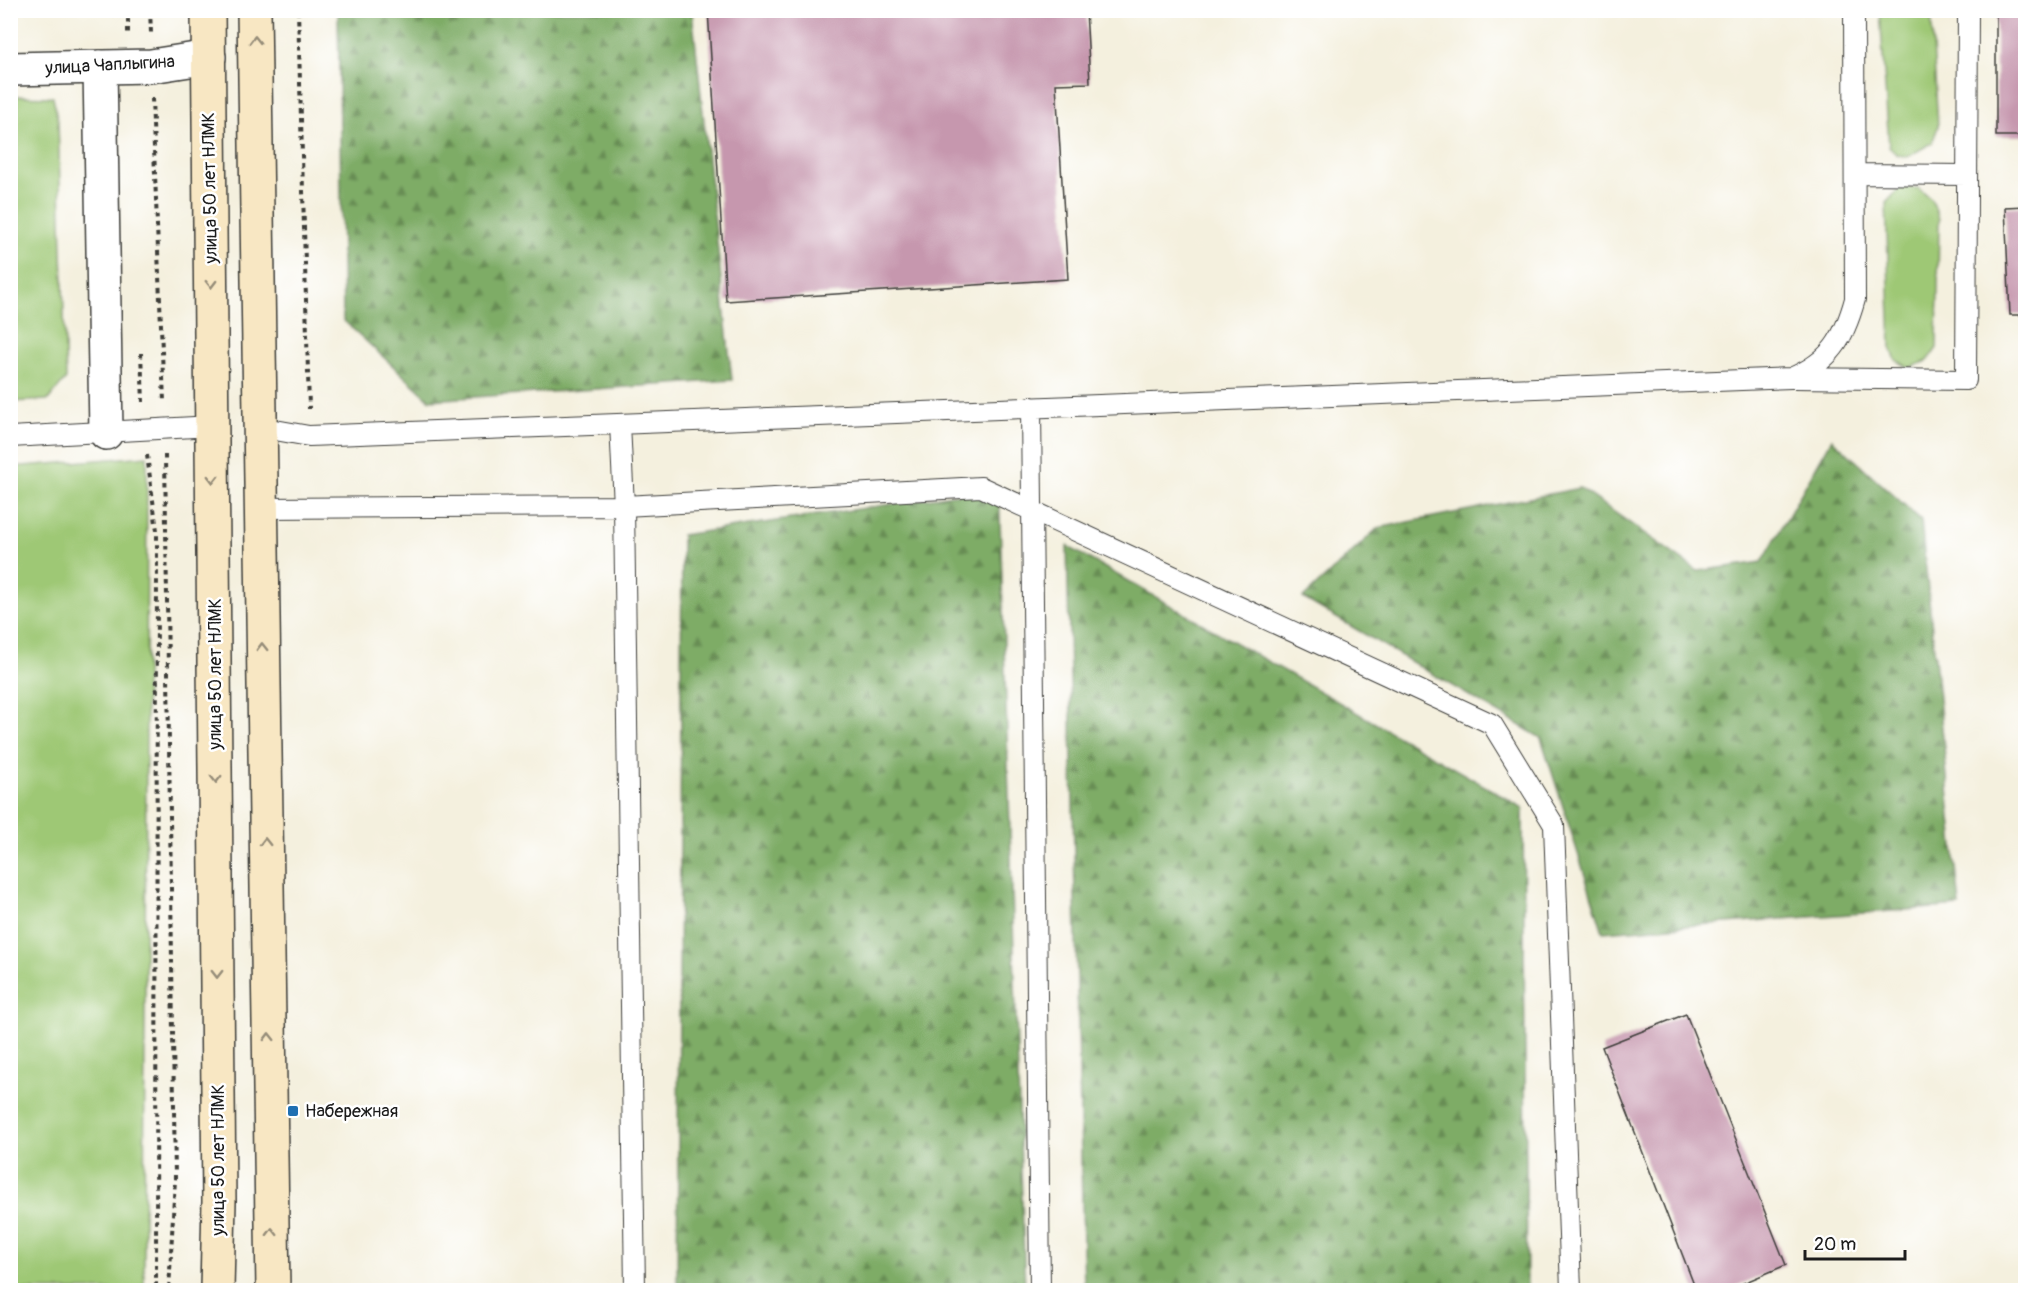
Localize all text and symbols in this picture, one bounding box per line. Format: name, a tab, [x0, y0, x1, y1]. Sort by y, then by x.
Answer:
one-way arrow	[248, 35, 261, 44]
street label: улица Чаплыгина	[44, 50, 175, 80]
street label: улица 50 лет НЛМК	[197, 112, 223, 265]
one-way arrow	[205, 279, 217, 288]
one-way arrow	[207, 474, 219, 483]
street label: улица 50 лет НЛМК	[204, 598, 227, 751]
one-way arrow	[256, 643, 268, 652]
one-way arrow	[210, 774, 222, 783]
one-way arrow	[259, 838, 271, 847]
one-way arrow	[211, 969, 223, 978]
one-way arrow	[262, 1033, 275, 1042]
street label: улица 50 лет НЛМК	[207, 1084, 230, 1237]
place label: Набережная	[305, 1100, 398, 1123]
marker: Набережная	[286, 1104, 300, 1118]
scale bar	[1805, 1223, 1906, 1261]
one-way arrow	[265, 1228, 278, 1237]
text: 20 m	[1814, 1233, 1856, 1256]

